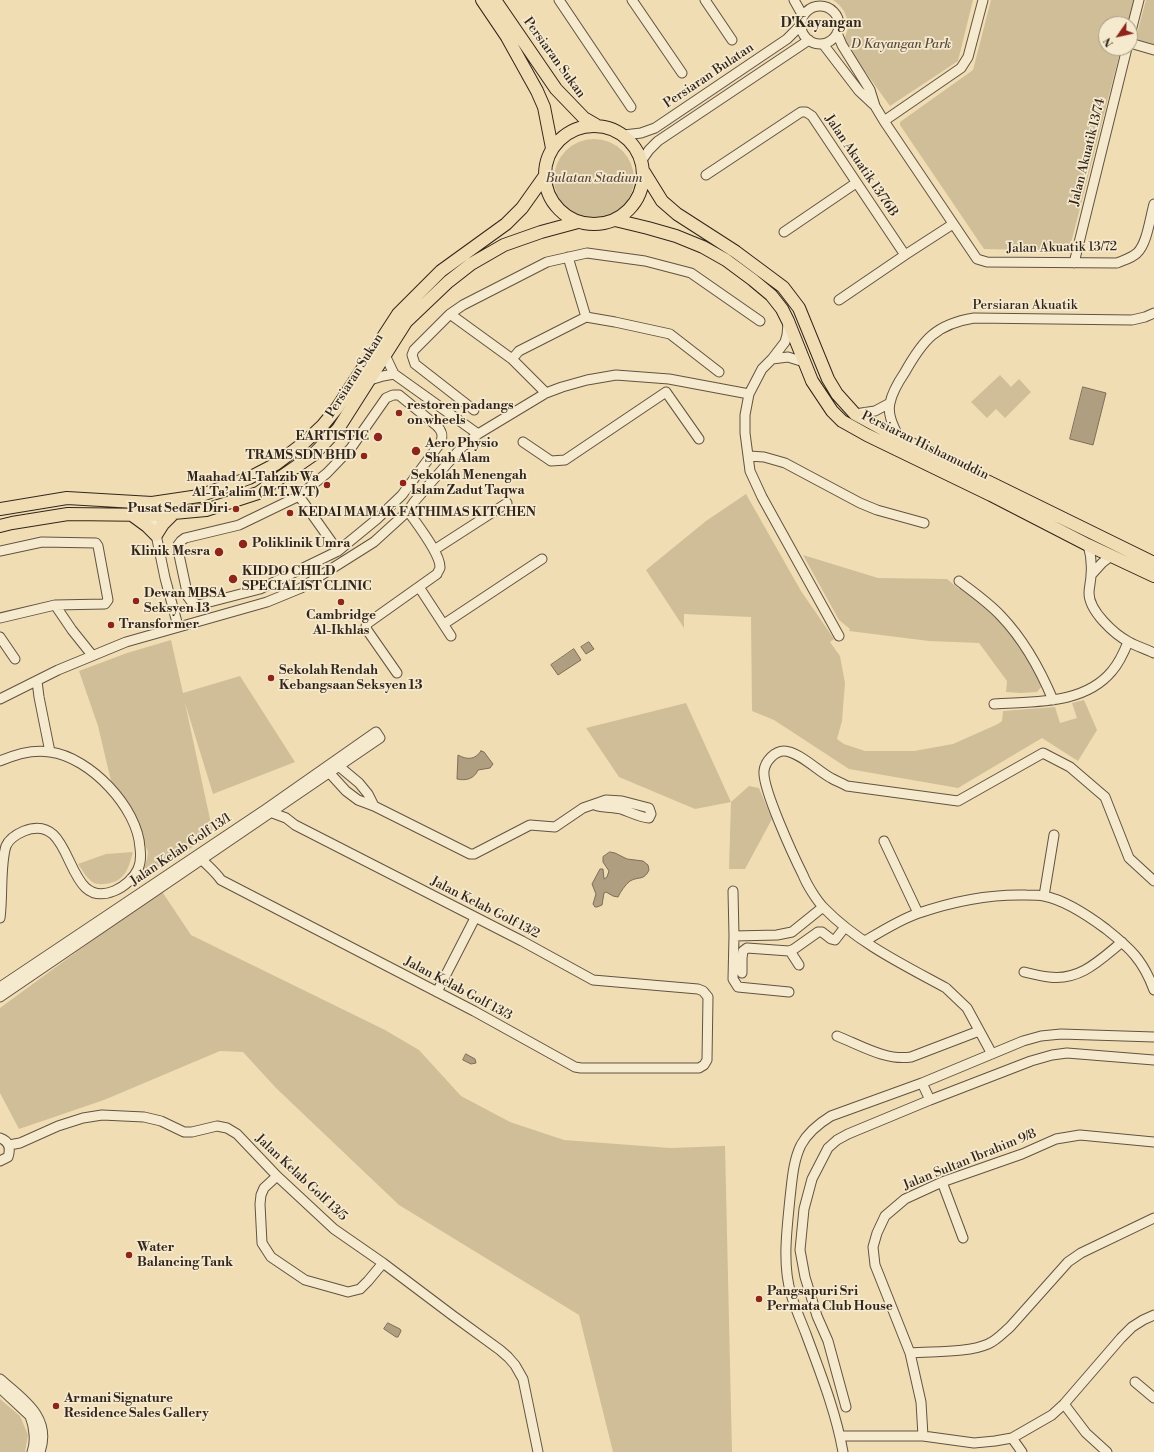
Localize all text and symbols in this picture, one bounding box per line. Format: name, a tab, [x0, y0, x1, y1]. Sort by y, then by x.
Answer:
street label: Persiaran Sukan	[520, 15, 588, 101]
district label: D'Kayangan	[780, 16, 862, 32]
north arrow	[1098, 16, 1138, 56]
text: N	[1101, 35, 1117, 50]
park label: D Kayangan Park	[851, 37, 951, 53]
street label: Persiaran Bulatan	[661, 40, 757, 112]
street label: Jalan Akuatik 13/74	[1067, 97, 1109, 207]
street label: Jalan Akuatik 13/76B	[821, 112, 901, 220]
park label: Bulatan Stadium	[545, 171, 643, 187]
street label: Jalan Akuatik 13/72	[1007, 239, 1117, 257]
street label: Persiaran Akuatik	[972, 298, 1078, 314]
street label: Persiaran Sukan	[323, 331, 387, 421]
place label: restoren padangs on wheels	[407, 398, 513, 429]
marker: restoren padangs on wheels	[394, 408, 404, 418]
street label: Persiaran Hishamuddin	[859, 408, 991, 484]
place label: EARTISTIC	[296, 429, 369, 445]
marker: EARTISTIC	[372, 431, 384, 443]
place label: Aero Physio Shah Alam	[425, 436, 498, 467]
marker: Aero Physio Shah Alam	[410, 445, 422, 457]
place label: TRAMS SDN BHD	[245, 448, 356, 464]
marker: TRAMS SDN BHD	[359, 451, 369, 461]
place label: Sekolah Menengah Islam Zadut Taqwa	[411, 468, 527, 499]
place label: Maahad Al-Tahzib Wa Al-Ta’alim (M.T.W.T)	[186, 470, 319, 501]
marker: Sekolah Menengah Islam Zadut Taqwa	[398, 478, 408, 488]
marker: Maahad Al-Tahzib Wa Al-Ta’alim (M.T.W.T)	[322, 480, 332, 490]
place label: Pusat Sedar Diri	[128, 501, 228, 517]
marker: Pusat Sedar Diri	[231, 504, 241, 514]
place label: KEDAI MAMAK FATHIMAS KITCHEN	[298, 505, 536, 521]
marker: KEDAI MAMAK FATHIMAS KITCHEN	[285, 508, 295, 518]
place label: Poliklinik Umra	[252, 536, 350, 552]
marker: Poliklinik Umra	[237, 538, 249, 550]
place label: Klinik Mesra	[131, 544, 210, 560]
marker: Klinik Mesra	[213, 546, 225, 558]
place label: KIDDO CHILD SPECIALIST CLINIC	[242, 564, 372, 595]
marker: KIDDO CHILD SPECIALIST CLINIC	[227, 573, 239, 585]
place label: Dewan MBSA Seksyen 13	[144, 586, 226, 617]
marker: Dewan MBSA Seksyen 13	[131, 596, 141, 606]
marker: Cambridge Al-Ikhlas	[336, 597, 346, 607]
place label: Cambridge Al-Ikhlas	[306, 608, 376, 639]
place label: Transformer	[119, 617, 199, 633]
marker: Transformer	[106, 620, 116, 630]
place label: Sekolah Rendah Kebangsaan Seksyen 13	[279, 663, 423, 694]
marker: Sekolah Rendah Kebangsaan Seksyen 13	[266, 673, 276, 683]
street label: Jalan Kelab Golf 13/1	[128, 810, 234, 890]
street label: Jalan Kelab Golf 13/2	[428, 874, 542, 942]
street label: Jalan Kelab Golf 13/3	[401, 954, 515, 1024]
street label: Jalan Sultan Ibrahim 9/8	[901, 1126, 1039, 1194]
street label: Jalan Kelab Golf 13/5	[252, 1131, 350, 1225]
place label: Water Balancing Tank	[137, 1240, 233, 1271]
marker: Water Balancing Tank	[124, 1250, 134, 1260]
place label: Pangsapuri Sri Permata Club House	[767, 1284, 893, 1315]
marker: Pangsapuri Sri Permata Club House	[754, 1294, 764, 1304]
place label: Armani Signature Residence Sales Gallery	[64, 1391, 209, 1422]
marker: Armani Signature Residence Sales Gallery	[51, 1401, 61, 1411]

